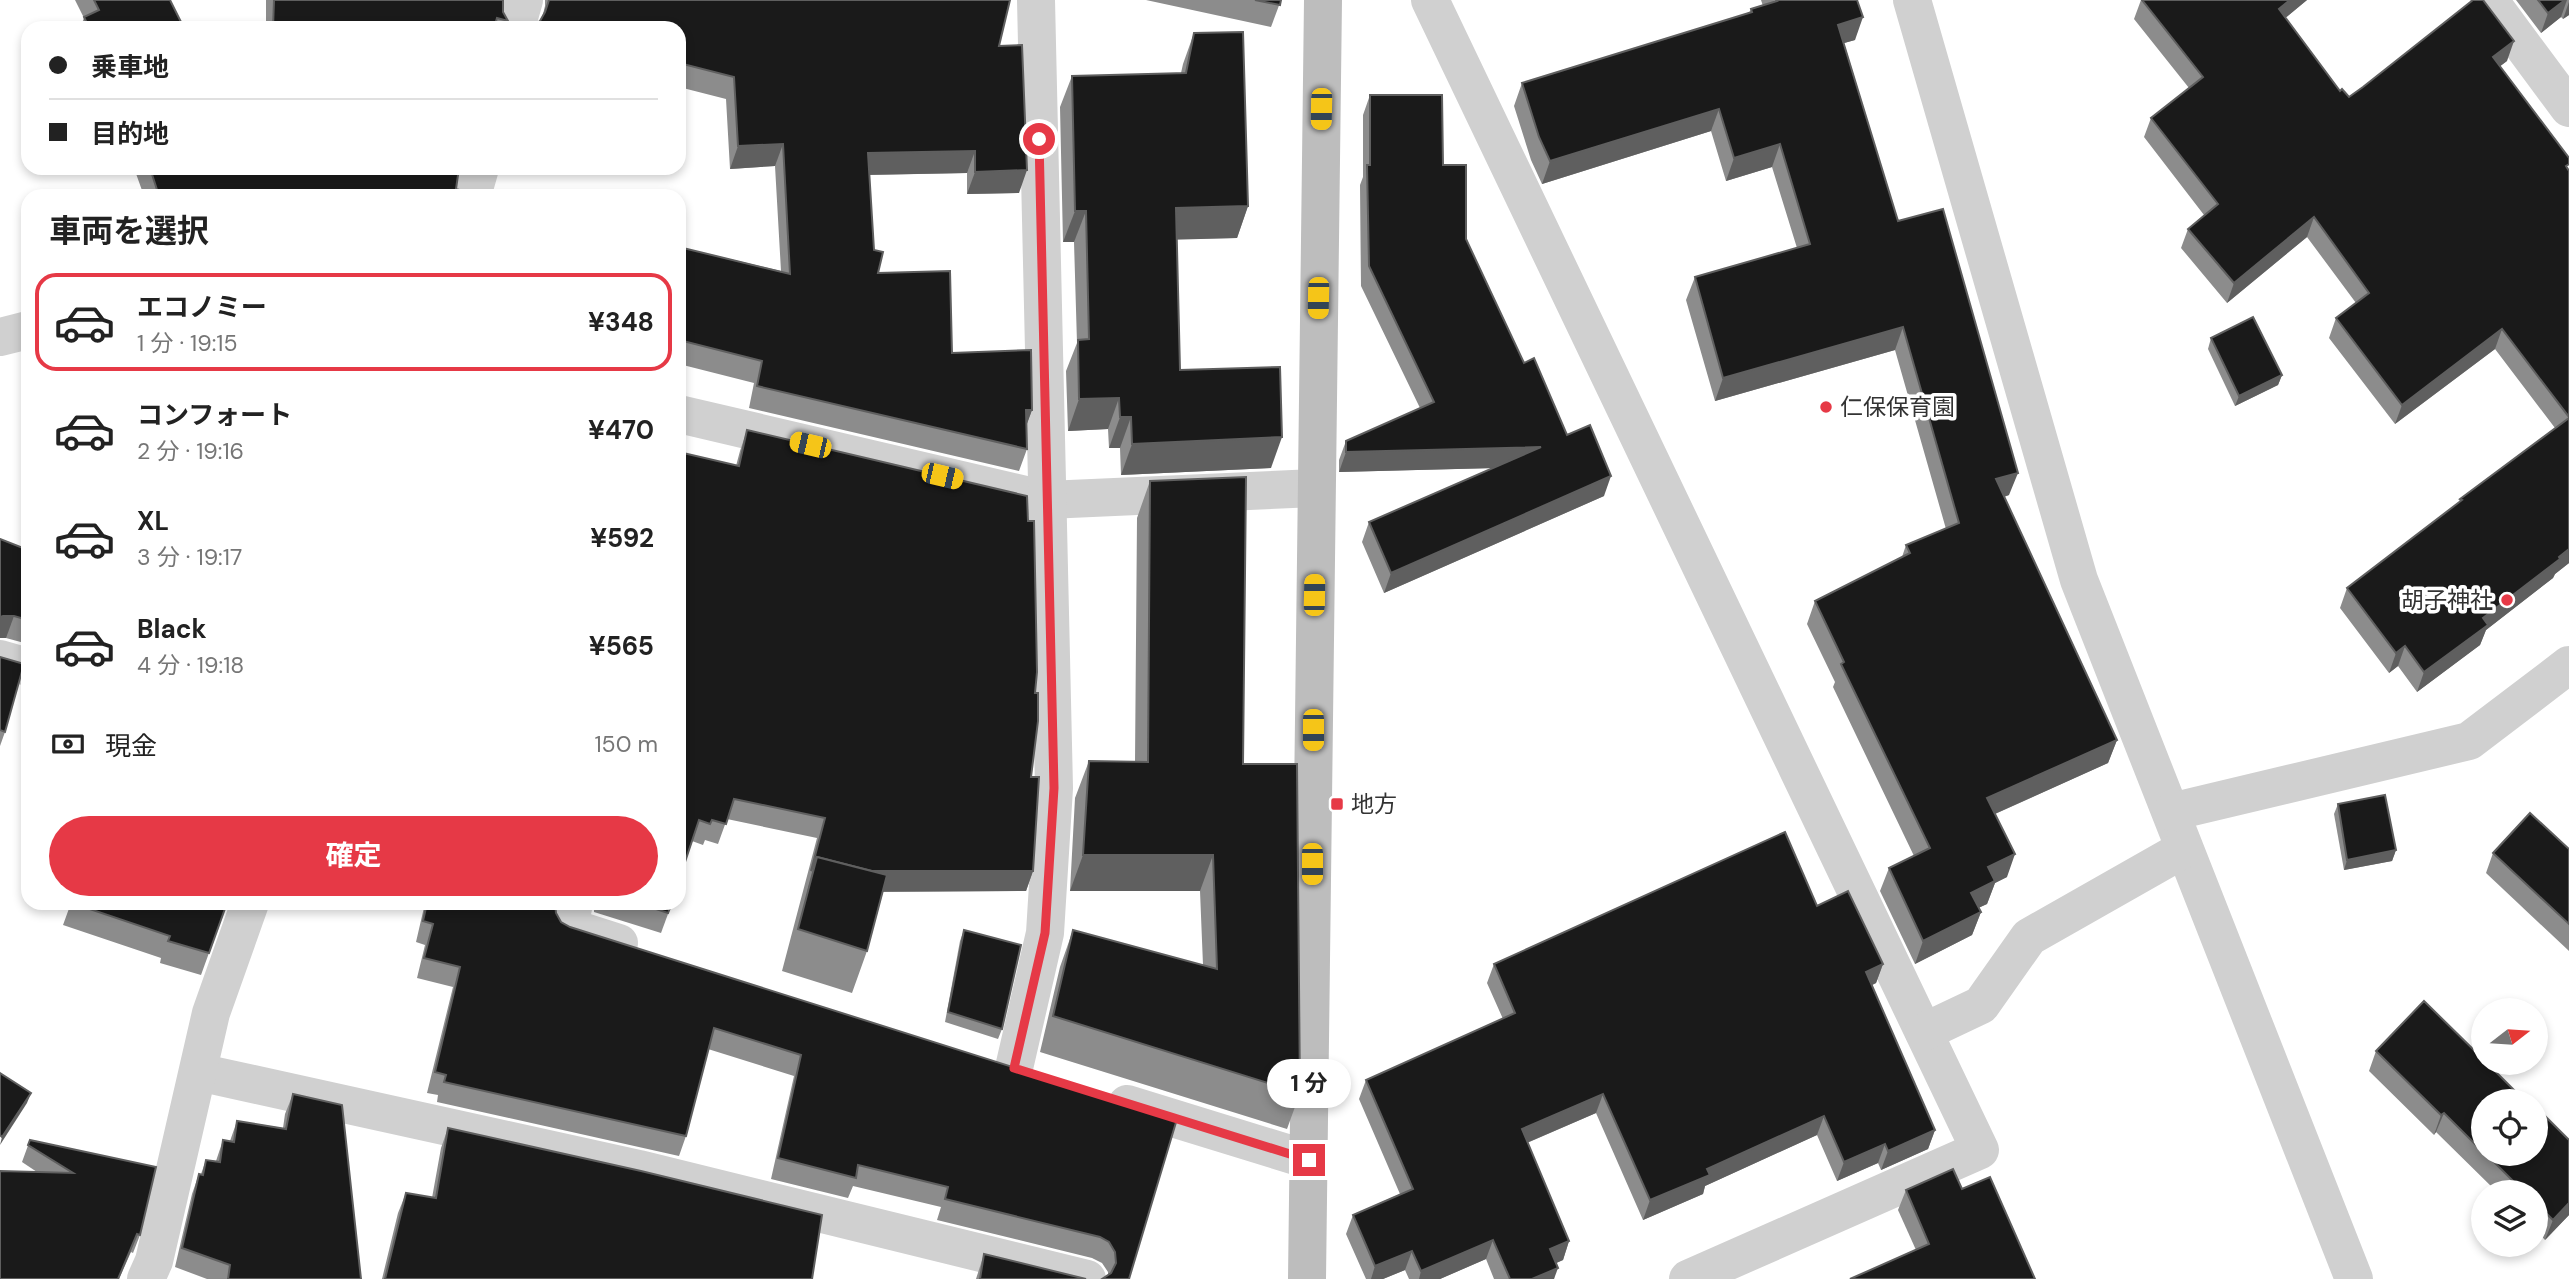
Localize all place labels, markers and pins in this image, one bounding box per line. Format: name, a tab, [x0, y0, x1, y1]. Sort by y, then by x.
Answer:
place label: 仁保保育園	[1840, 392, 1955, 422]
marker: 仁保保育園	[1818, 399, 1834, 415]
place label: 胡子神社	[2401, 585, 2493, 615]
marker: 胡子神社	[2499, 592, 2515, 608]
place label: 地方	[1351, 789, 1397, 819]
marker: 地方	[1329, 796, 1345, 812]

